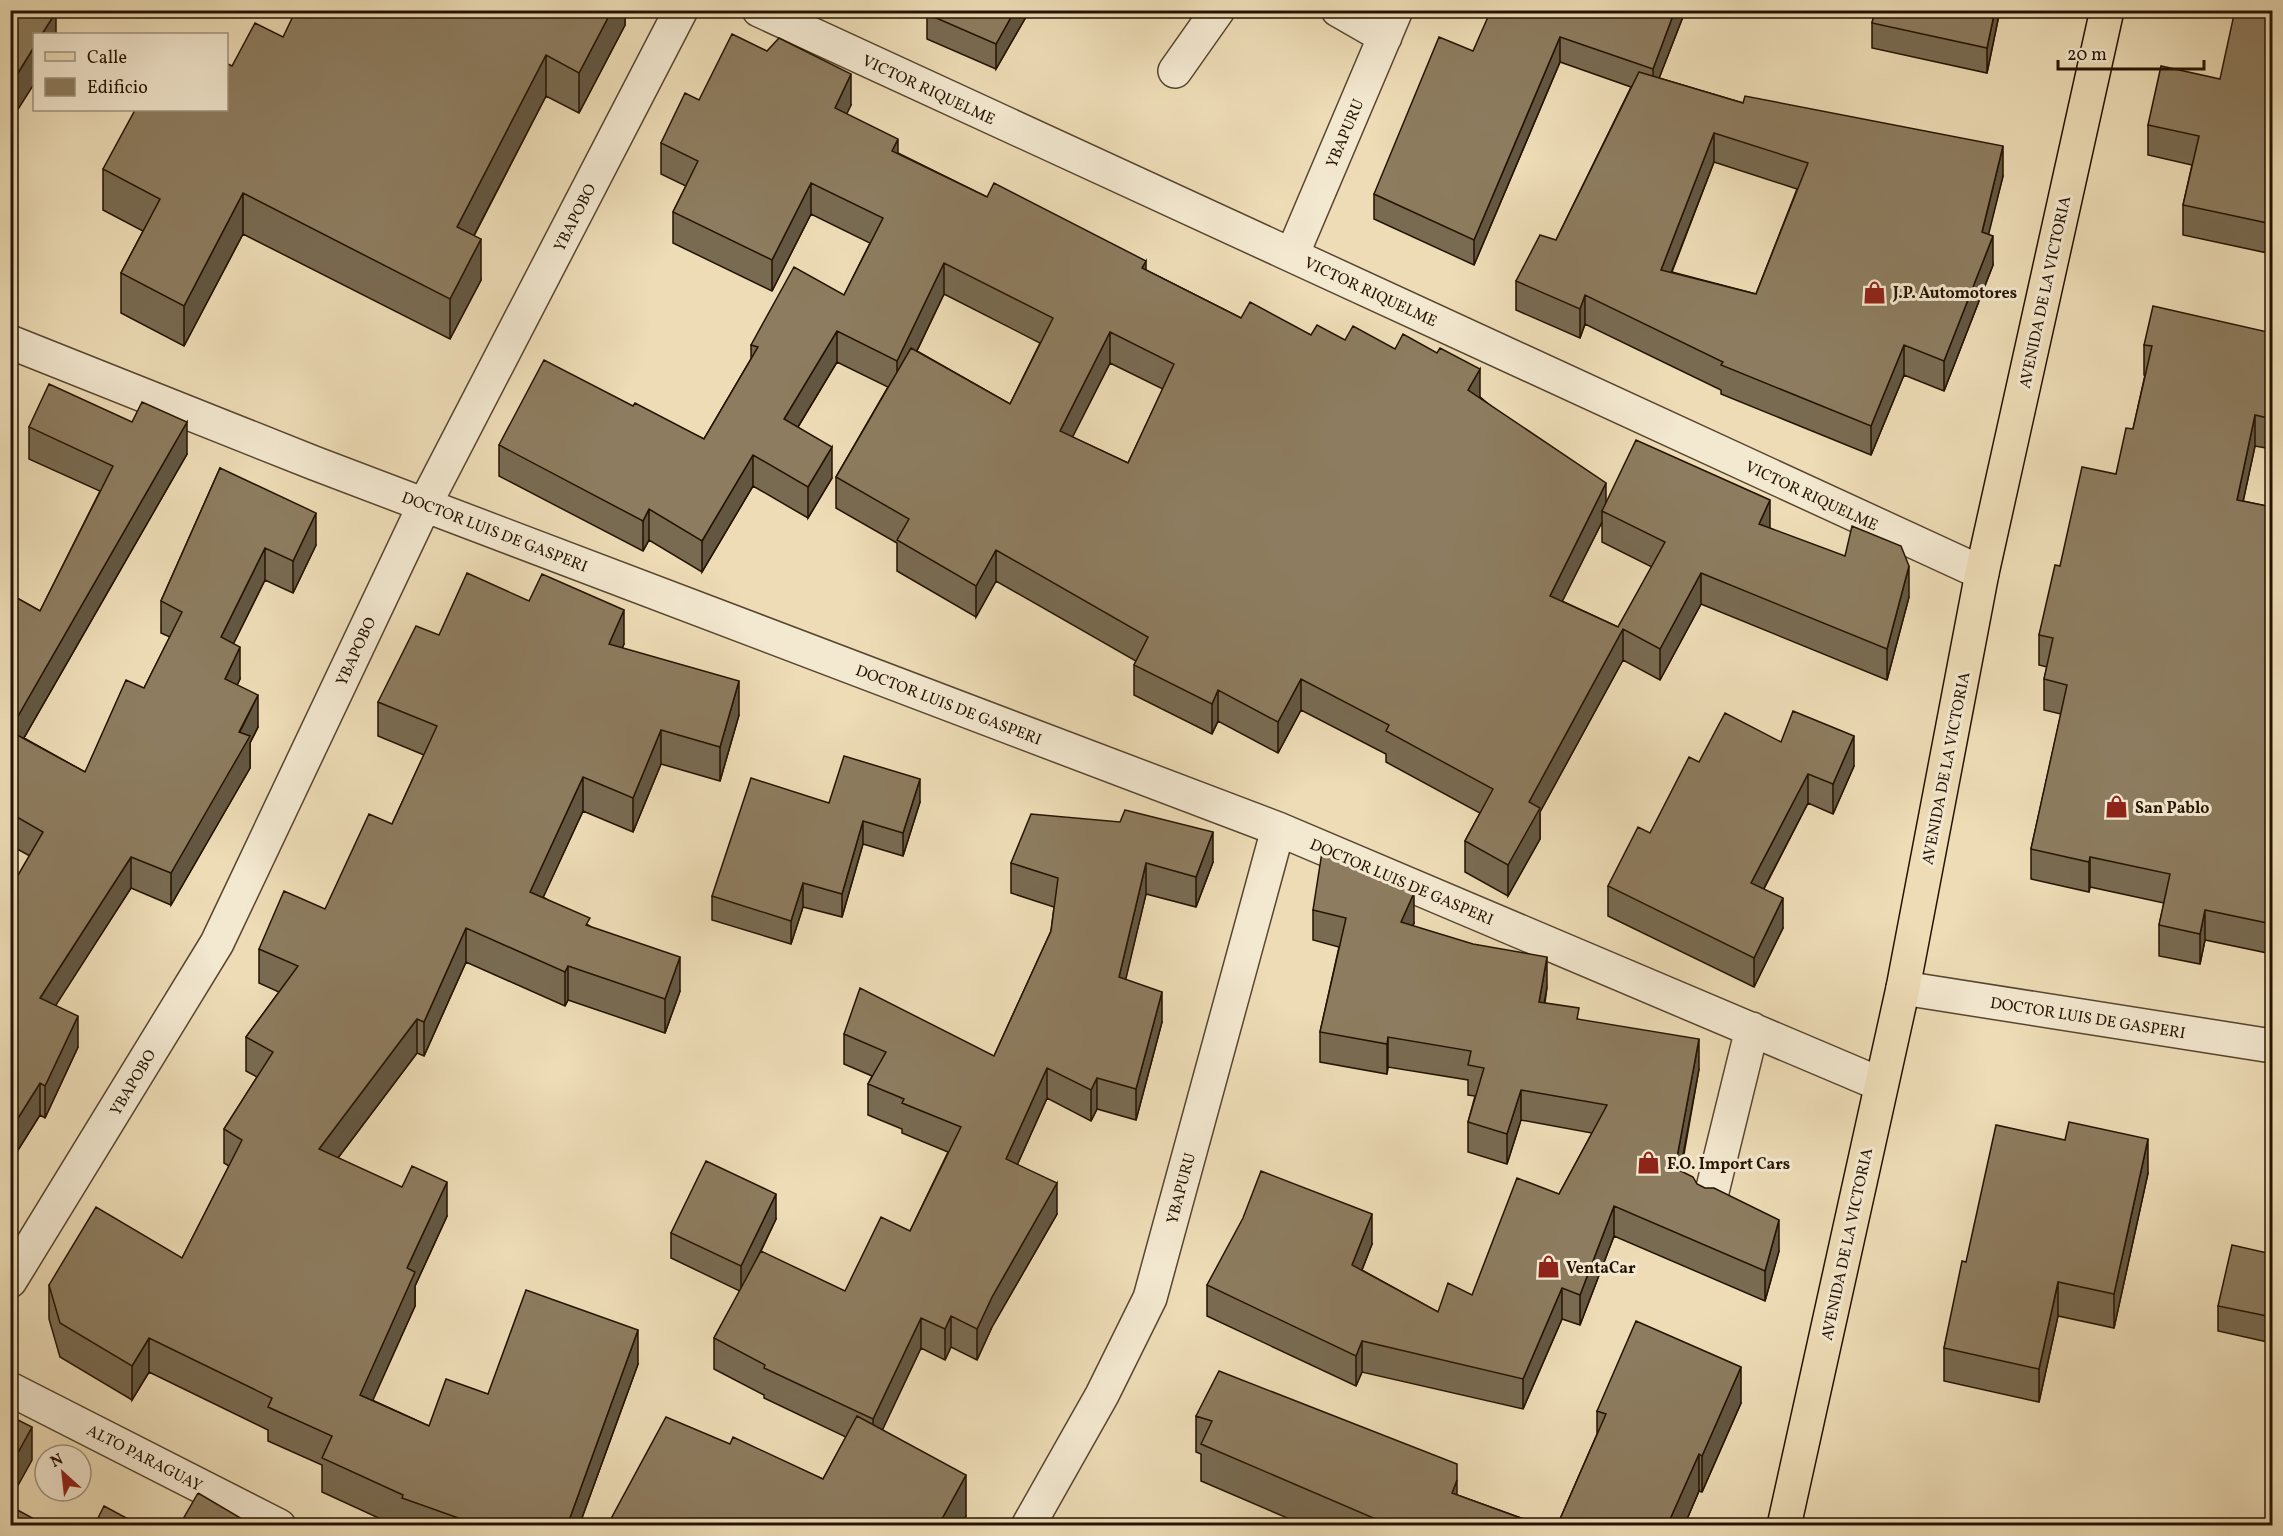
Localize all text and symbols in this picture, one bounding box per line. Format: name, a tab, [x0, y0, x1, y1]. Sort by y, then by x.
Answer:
legend	[33, 33, 228, 111]
scale bar	[2058, 33, 2204, 71]
text: 20 m	[2067, 43, 2107, 68]
text: Calle	[87, 46, 127, 71]
street label: VICTOR RIQUELME	[858, 50, 998, 131]
text: Edificio	[87, 76, 148, 101]
street label: YBAPURU	[1322, 96, 1370, 172]
street label: YBAPOBO	[549, 180, 602, 256]
street label: AVENIDA DE LA VICTORIA	[2015, 194, 2077, 391]
street label: VICTOR RIQUELME	[1300, 252, 1440, 333]
shop icon: J.P. Automotores	[1862, 279, 1888, 305]
place label: J.P. Automotores	[1892, 283, 2017, 305]
street label: VICTOR RIQUELME	[1741, 456, 1881, 537]
street label: DOCTOR LUIS DE GASPERI	[398, 487, 590, 579]
street label: YBAPOBO	[331, 614, 382, 690]
street label: DOCTOR LUIS DE GASPERI	[852, 660, 1044, 752]
street label: AVENIDA DE LA VICTORIA	[1917, 670, 1976, 867]
shop icon: San Pablo	[2104, 794, 2130, 820]
place label: San Pablo	[2135, 798, 2209, 820]
street label: DOCTOR LUIS DE GASPERI	[1306, 834, 1496, 932]
street label: DOCTOR LUIS DE GASPERI	[1988, 993, 2187, 1045]
street label: YBAPOBO	[105, 1046, 162, 1120]
street label: AVENIDA DE LA VICTORIA	[1817, 1146, 1879, 1343]
street label: YBAPURU	[1162, 1150, 1202, 1226]
shop icon: F.O. Import Cars	[1636, 1150, 1662, 1176]
place label: F.O. Import Cars	[1667, 1154, 1790, 1176]
shop icon: VentaCar	[1535, 1254, 1561, 1280]
place label: VentaCar	[1566, 1258, 1636, 1280]
street label: ALTO PARAGUAY	[82, 1420, 206, 1497]
north arrow	[33, 1443, 93, 1503]
text: N	[47, 1449, 68, 1474]

